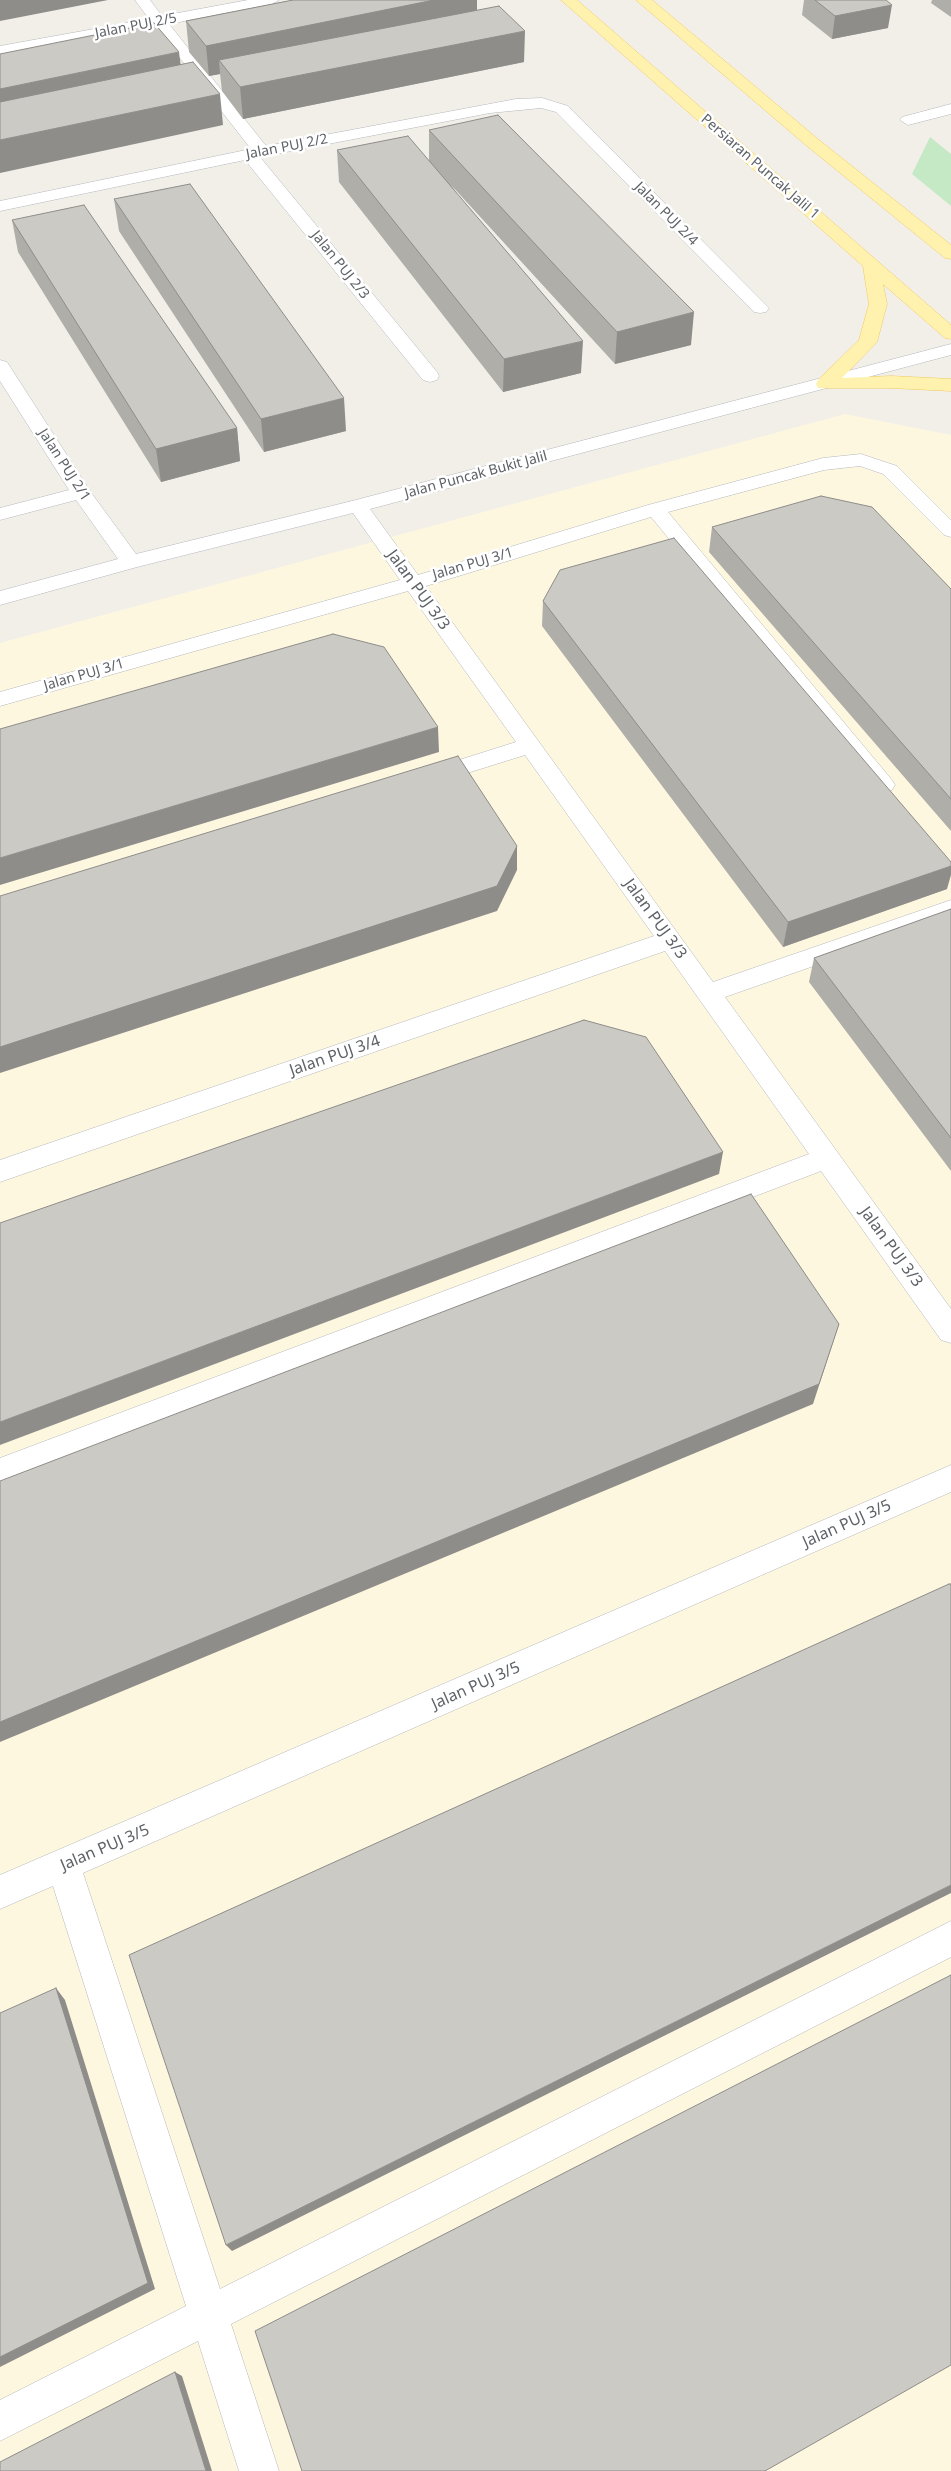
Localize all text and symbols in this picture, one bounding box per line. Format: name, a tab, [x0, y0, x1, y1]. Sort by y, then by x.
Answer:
street label: Jalan PUJ 2/5	[94, 10, 178, 42]
street label: Persiaran Puncak Jalil 1	[697, 111, 823, 223]
street label: Jalan PUJ 2/2	[245, 131, 329, 163]
street label: Jalan PUJ 2/4	[631, 179, 701, 249]
street label: Jalan PUJ 2/3	[307, 228, 373, 302]
street label: Jalan PUJ 2/1	[34, 426, 94, 504]
street label: Jalan Puncak Bukit Jalil	[403, 448, 549, 502]
street label: Jalan PUJ 3/1	[431, 545, 515, 583]
street label: Jalan PUJ 3/3	[382, 546, 454, 634]
street label: Jalan PUJ 3/1	[42, 656, 126, 694]
street label: Jalan PUJ 3/3	[619, 875, 691, 963]
street label: Jalan PUJ 3/4	[287, 1032, 383, 1080]
street label: Jalan PUJ 3/3	[855, 1203, 927, 1291]
street label: Jalan PUJ 3/5	[800, 1496, 894, 1552]
street label: Jalan PUJ 3/5	[429, 1658, 523, 1714]
street label: Jalan PUJ 3/5	[58, 1821, 152, 1875]

